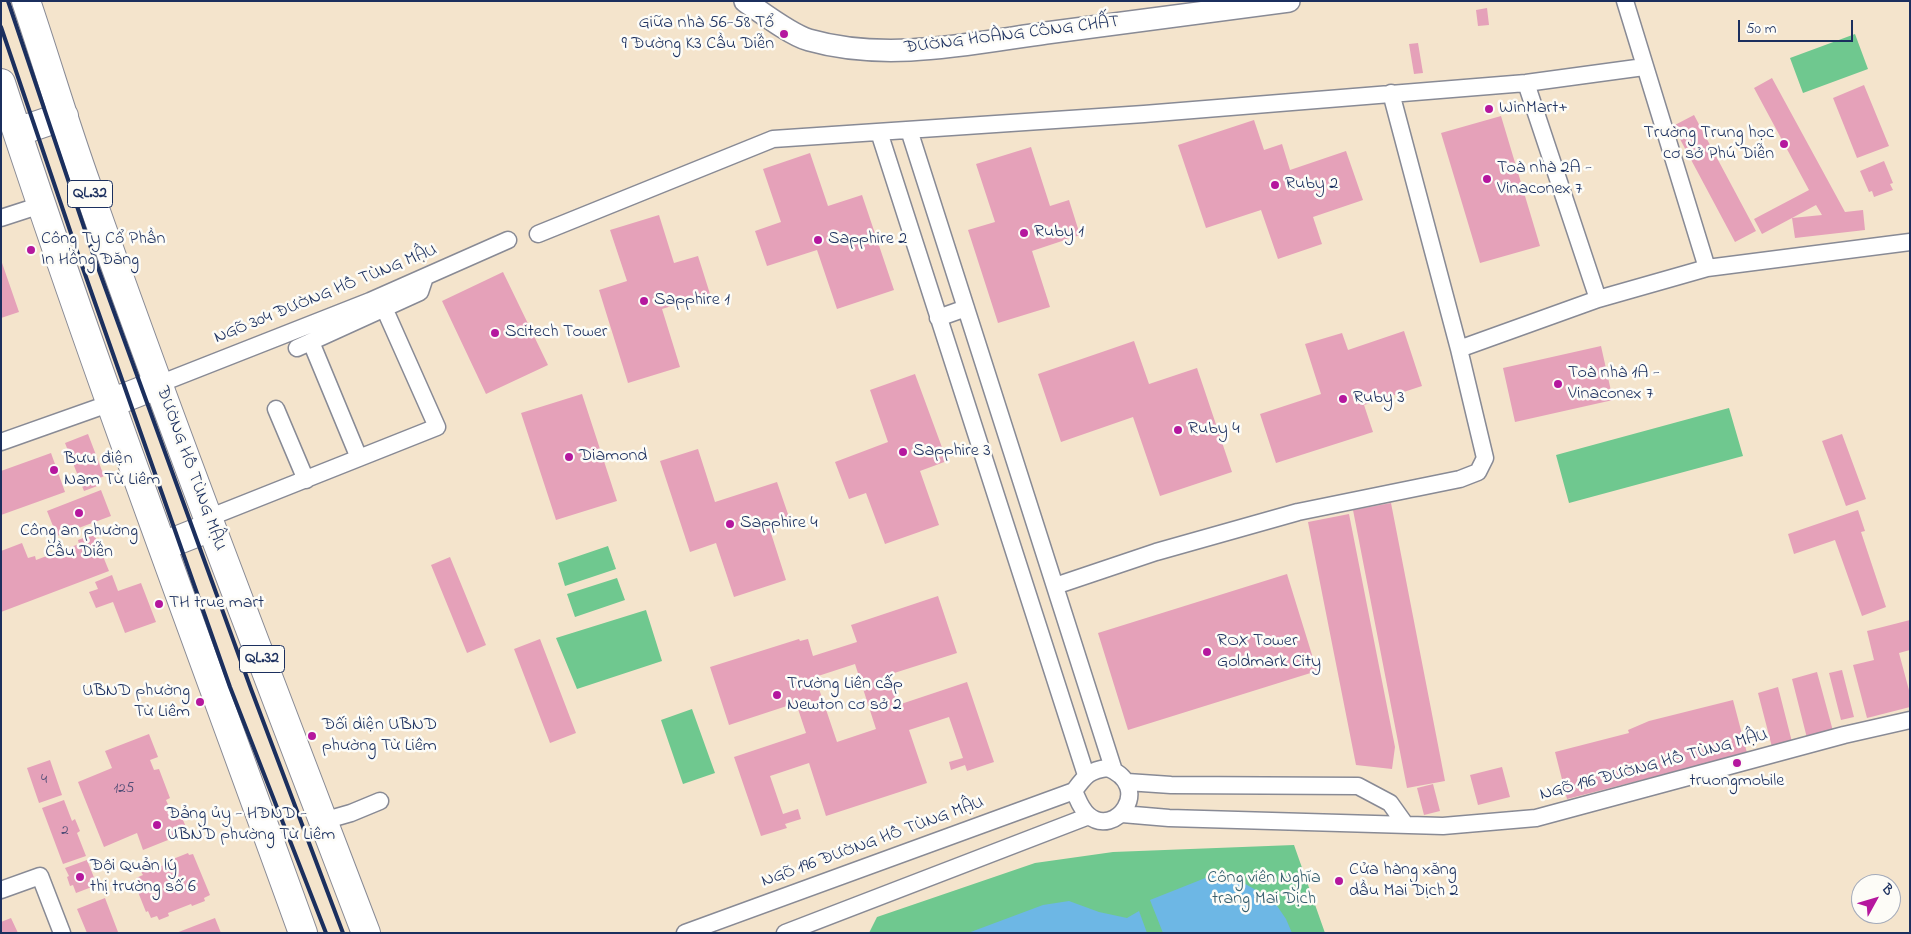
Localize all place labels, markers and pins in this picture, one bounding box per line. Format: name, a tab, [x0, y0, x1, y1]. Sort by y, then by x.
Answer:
place label: Giữa nhà 56-58 Tổ 9 Đường K3 Cầu Diễn	[621, 13, 774, 56]
marker: Giữa nhà 56-58 Tổ 9 Đường K3 Cầu Diễn	[778, 28, 790, 40]
place label: WinMart+	[1499, 98, 1568, 120]
marker: WinMart+	[1483, 103, 1495, 115]
place label: Trường Trung học cơ sở Phú Diễn	[1644, 123, 1774, 166]
marker: Trường Trung học cơ sở Phú Diễn	[1778, 138, 1790, 150]
place label: Toà nhà 2A - Vinaconex 7	[1497, 158, 1592, 200]
marker: Toà nhà 2A - Vinaconex 7	[1481, 173, 1493, 185]
place label: Ruby 2	[1285, 174, 1338, 196]
marker: Ruby 2	[1269, 179, 1281, 191]
place label: Ruby 1	[1034, 222, 1084, 244]
marker: Ruby 1	[1018, 227, 1030, 239]
place label: Công Ty Cổ Phần In Hồng Đăng	[41, 229, 165, 272]
place label: Sapphire 2	[828, 229, 907, 251]
marker: Sapphire 2	[812, 234, 824, 246]
marker: Công Ty Cổ Phần In Hồng Đăng	[25, 244, 37, 256]
place label: Sapphire 1	[654, 290, 730, 312]
marker: Sapphire 1	[638, 295, 650, 307]
place label: Scitech Tower	[505, 322, 607, 344]
marker: Scitech Tower	[489, 327, 501, 339]
place label: Toà nhà 1A - Vinaconex 7	[1568, 363, 1660, 406]
marker: Toà nhà 1A - Vinaconex 7	[1552, 378, 1564, 390]
place label: Ruby 3	[1353, 388, 1405, 410]
marker: Ruby 3	[1337, 393, 1349, 405]
place label: Ruby 4	[1188, 419, 1240, 441]
marker: Ruby 4	[1172, 424, 1184, 436]
place label: Sapphire 3	[913, 441, 991, 463]
place label: Diamond	[579, 446, 647, 468]
marker: Sapphire 3	[897, 446, 909, 458]
place label: Bưu điện Nam Từ Liêm	[64, 449, 160, 492]
marker: Diamond	[563, 451, 575, 463]
marker: Bưu điện Nam Từ Liêm	[48, 464, 60, 476]
marker: Công an phường Cầu Diễn	[73, 507, 85, 519]
place label: Sapphire 4	[740, 513, 818, 535]
marker: Sapphire 4	[724, 518, 736, 530]
place label: Công an phường Cầu Diễn	[20, 521, 138, 564]
place label: TH true mart	[169, 593, 264, 615]
marker: TH true mart	[153, 598, 165, 610]
place label: ROX Tower Goldmark City	[1217, 631, 1321, 674]
marker: ROX Tower Goldmark City	[1201, 646, 1213, 658]
place label: Trường Liên cấp Newton cơ sở 2	[787, 674, 903, 716]
place label: UBND phường Từ Liêm	[82, 681, 190, 724]
marker: Trường Liên cấp Newton cơ sở 2	[771, 689, 783, 701]
marker: UBND phường Từ Liêm	[194, 696, 206, 708]
place label: Đối diện UBND phường Từ Liêm	[322, 715, 437, 758]
marker: Đối diện UBND phường Từ Liêm	[306, 730, 318, 742]
marker: truongmobile	[1731, 757, 1743, 769]
place label: truongmobile	[1690, 771, 1784, 793]
place label: Đảng ủy - HĐND - UBND phường Từ Liêm	[167, 804, 335, 846]
marker: Đảng ủy - HĐND - UBND phường Từ Liêm	[151, 819, 163, 831]
place label: Đội Quản lý thị trường số 6	[90, 856, 196, 899]
place label: Cửa hàng xăng dầu Mai Dịch 2	[1349, 860, 1458, 902]
marker: Đội Quản lý thị trường số 6	[74, 871, 86, 883]
marker: Cửa hàng xăng dầu Mai Dịch 2	[1333, 875, 1345, 887]

